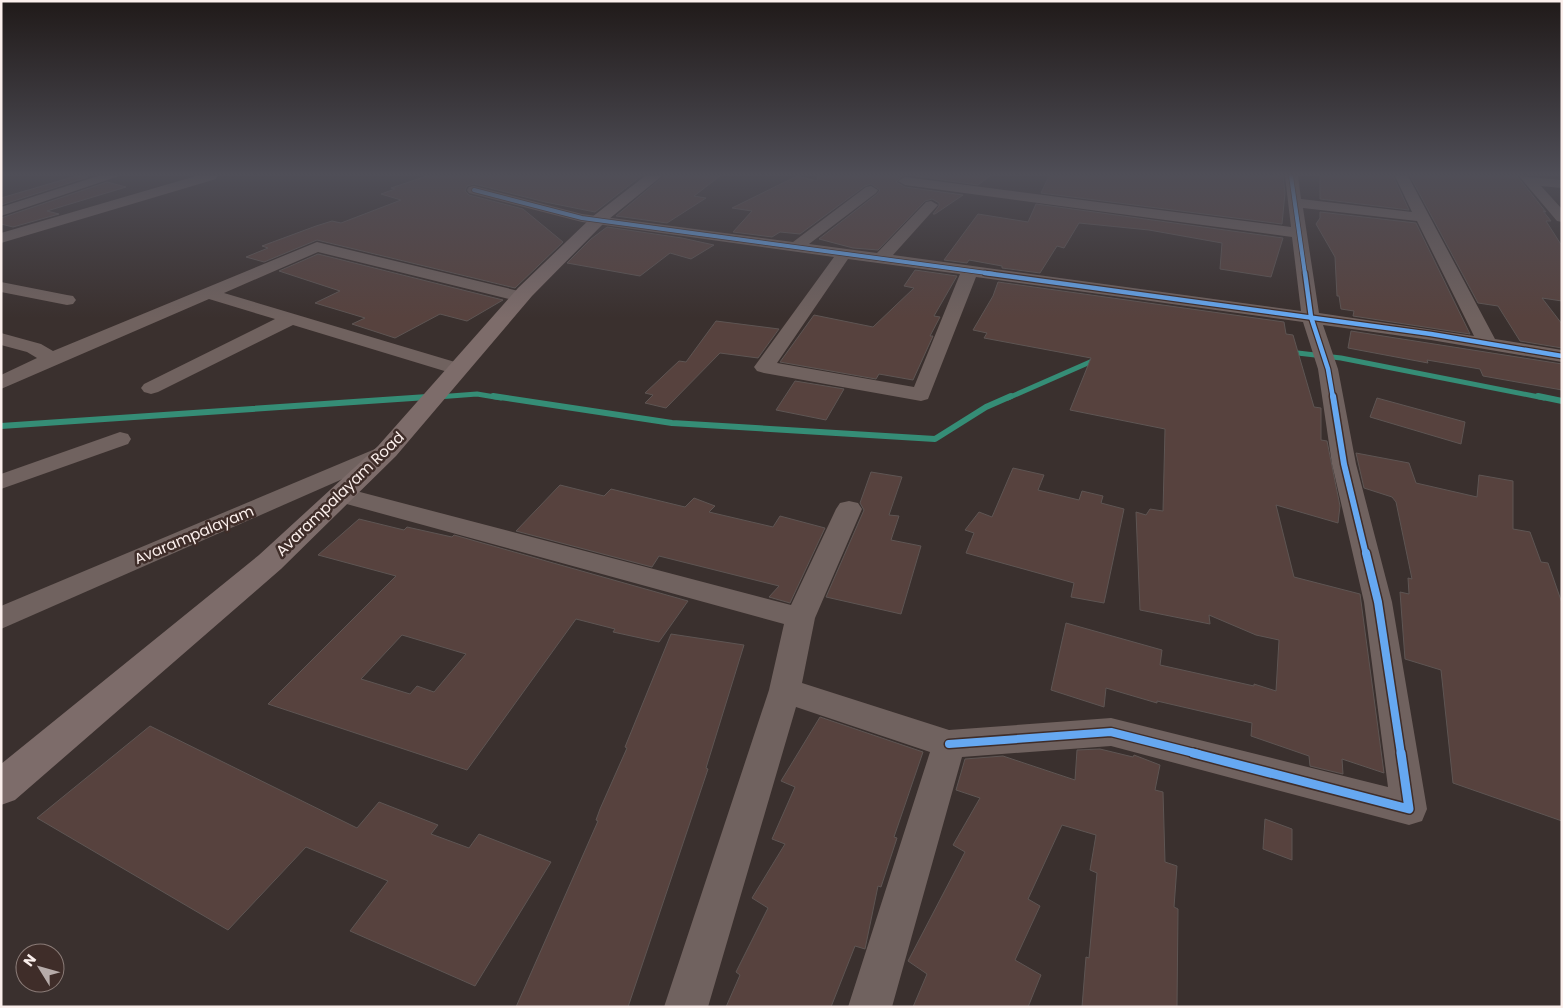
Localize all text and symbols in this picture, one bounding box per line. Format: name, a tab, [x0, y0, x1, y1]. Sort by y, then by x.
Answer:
street label: Avarampalayam Road	[271, 427, 408, 561]
street label: Avarampalayam	[131, 500, 257, 569]
north arrow	[15, 943, 65, 993]
text: N	[18, 950, 41, 970]

